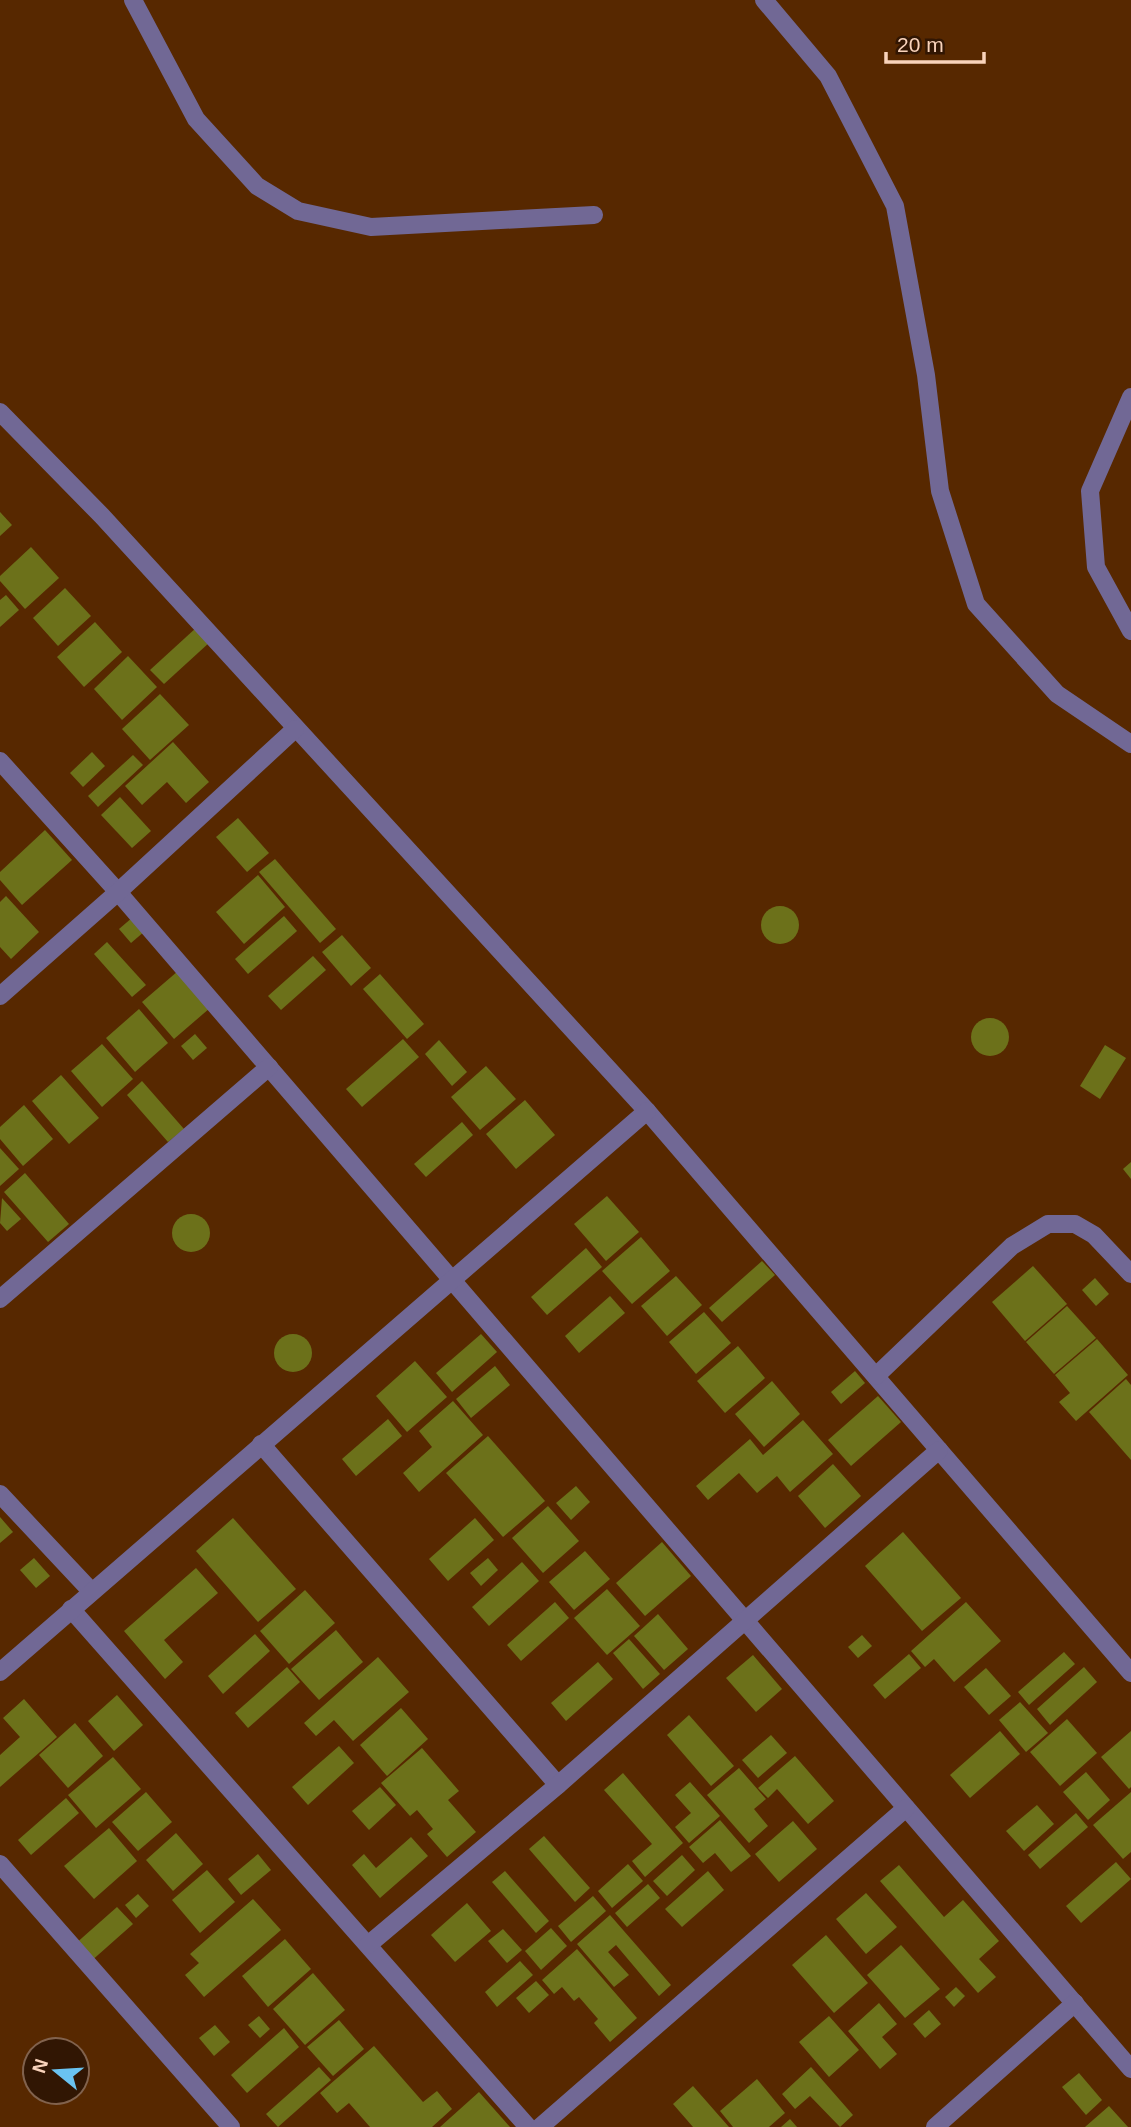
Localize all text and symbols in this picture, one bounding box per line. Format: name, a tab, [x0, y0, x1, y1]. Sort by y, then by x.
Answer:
scale bar	[886, 21, 984, 65]
text: 20 m	[897, 33, 944, 56]
north arrow	[21, 2036, 91, 2106]
text: N	[28, 2056, 52, 2076]

